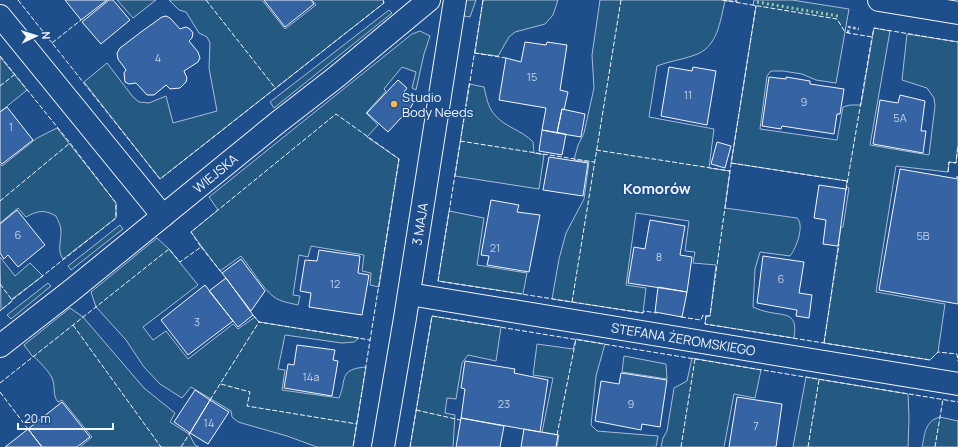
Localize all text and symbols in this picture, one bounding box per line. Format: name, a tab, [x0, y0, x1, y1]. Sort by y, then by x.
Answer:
north arrow	[16, 16, 56, 56]
text: N	[39, 31, 54, 40]
house number: 4	[155, 50, 161, 65]
house number: 15	[527, 69, 537, 84]
house number: 11	[684, 87, 692, 102]
place label: Studio Body Needs	[402, 88, 474, 121]
house number: 9	[801, 94, 808, 109]
marker: Studio Body Needs	[389, 99, 399, 109]
house number: 5A	[893, 110, 907, 125]
house number: 1	[9, 119, 13, 134]
street label: WIEJSKA	[189, 150, 241, 197]
district label: Komorów	[623, 178, 691, 199]
street label: 3 MAJA	[408, 201, 432, 247]
house number: 6	[15, 227, 22, 242]
house number: 5B	[916, 228, 930, 243]
house number: 21	[490, 240, 500, 255]
house number: 8	[656, 249, 662, 264]
house number: 6	[778, 271, 785, 286]
house number: 12	[330, 276, 340, 291]
house number: 3	[194, 314, 200, 329]
street label: STEFANA ŻEROMSKIEGO	[610, 318, 757, 360]
house number: 14a	[303, 369, 319, 384]
house number: 23	[498, 396, 510, 411]
house number: 9	[628, 396, 635, 411]
scale bar	[18, 405, 113, 431]
text: 20 m	[24, 410, 51, 427]
house number: 14	[204, 415, 214, 430]
house number: 7	[753, 418, 759, 433]

